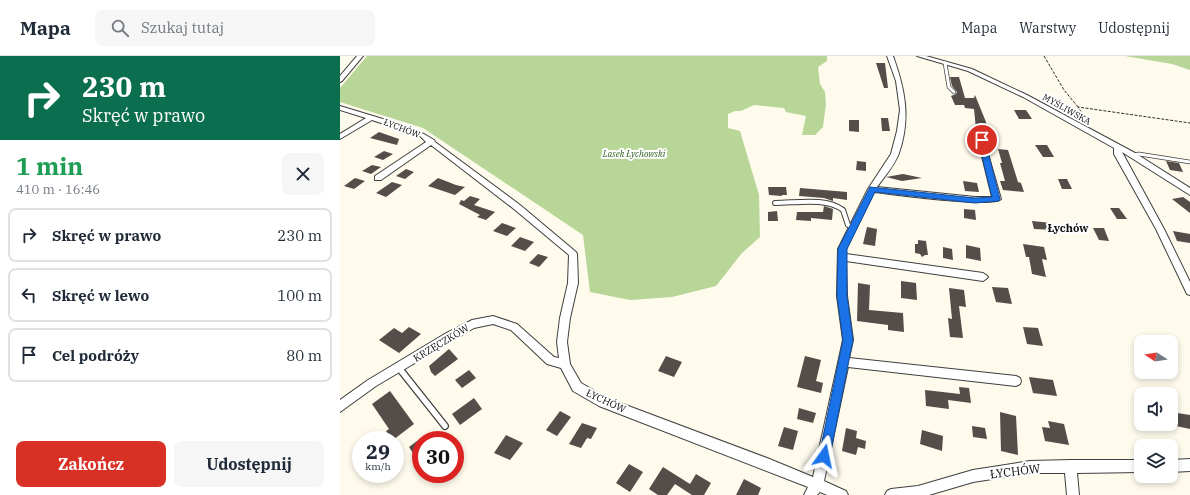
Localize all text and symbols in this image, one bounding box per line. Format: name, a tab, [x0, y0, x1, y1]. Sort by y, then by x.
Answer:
search box	[95, 10, 375, 46]
text: Mapa	[20, 16, 71, 40]
icon: search	[109, 17, 131, 39]
text: Szukaj tutaj	[141, 18, 224, 37]
text: Mapa	[961, 19, 997, 37]
text: Warstwy	[1019, 19, 1076, 37]
text: Udostępnij	[1098, 19, 1170, 37]
text: 230 m	[82, 68, 166, 105]
icon: right	[16, 72, 68, 124]
street label: MYŚLIWSKA	[1041, 90, 1094, 127]
text: Skręć w prawo	[82, 104, 205, 127]
street label: ŁYCHÓW	[382, 115, 422, 140]
pin	[965, 123, 999, 157]
icon: arrive	[971, 129, 993, 151]
park label: Lasek Łychowski	[602, 148, 666, 159]
text: 1 min	[16, 150, 83, 182]
button: close	[282, 153, 324, 195]
text: 410 m · 16:46	[16, 181, 100, 198]
district label: Łychów	[1047, 221, 1089, 235]
icon: right	[18, 224, 40, 246]
text: Skręć w prawo	[52, 226, 161, 245]
text: 230 m	[277, 226, 322, 245]
icon: left	[18, 284, 40, 306]
text: Skręć w lewo	[52, 286, 149, 305]
text: 100 m	[277, 286, 322, 305]
street label: KRZĘCZKÓW	[411, 321, 472, 365]
north arrow	[1134, 335, 1178, 379]
map controls	[1134, 335, 1178, 483]
icon: arrive	[18, 344, 40, 366]
text: Cel podróży	[52, 346, 139, 365]
text: 80 m	[286, 346, 322, 365]
street label: ŁYCHÓW	[584, 386, 628, 416]
button: sound	[1134, 387, 1178, 431]
speed limit sign: 30	[412, 431, 464, 483]
position arrow	[803, 435, 845, 477]
text: 29	[366, 438, 390, 465]
button: layers	[1134, 439, 1178, 483]
button: Zakończ	[16, 441, 166, 487]
button: Udostępnij	[174, 441, 324, 487]
text: km/h	[365, 460, 391, 473]
street label: ŁYCHÓW	[989, 460, 1041, 482]

